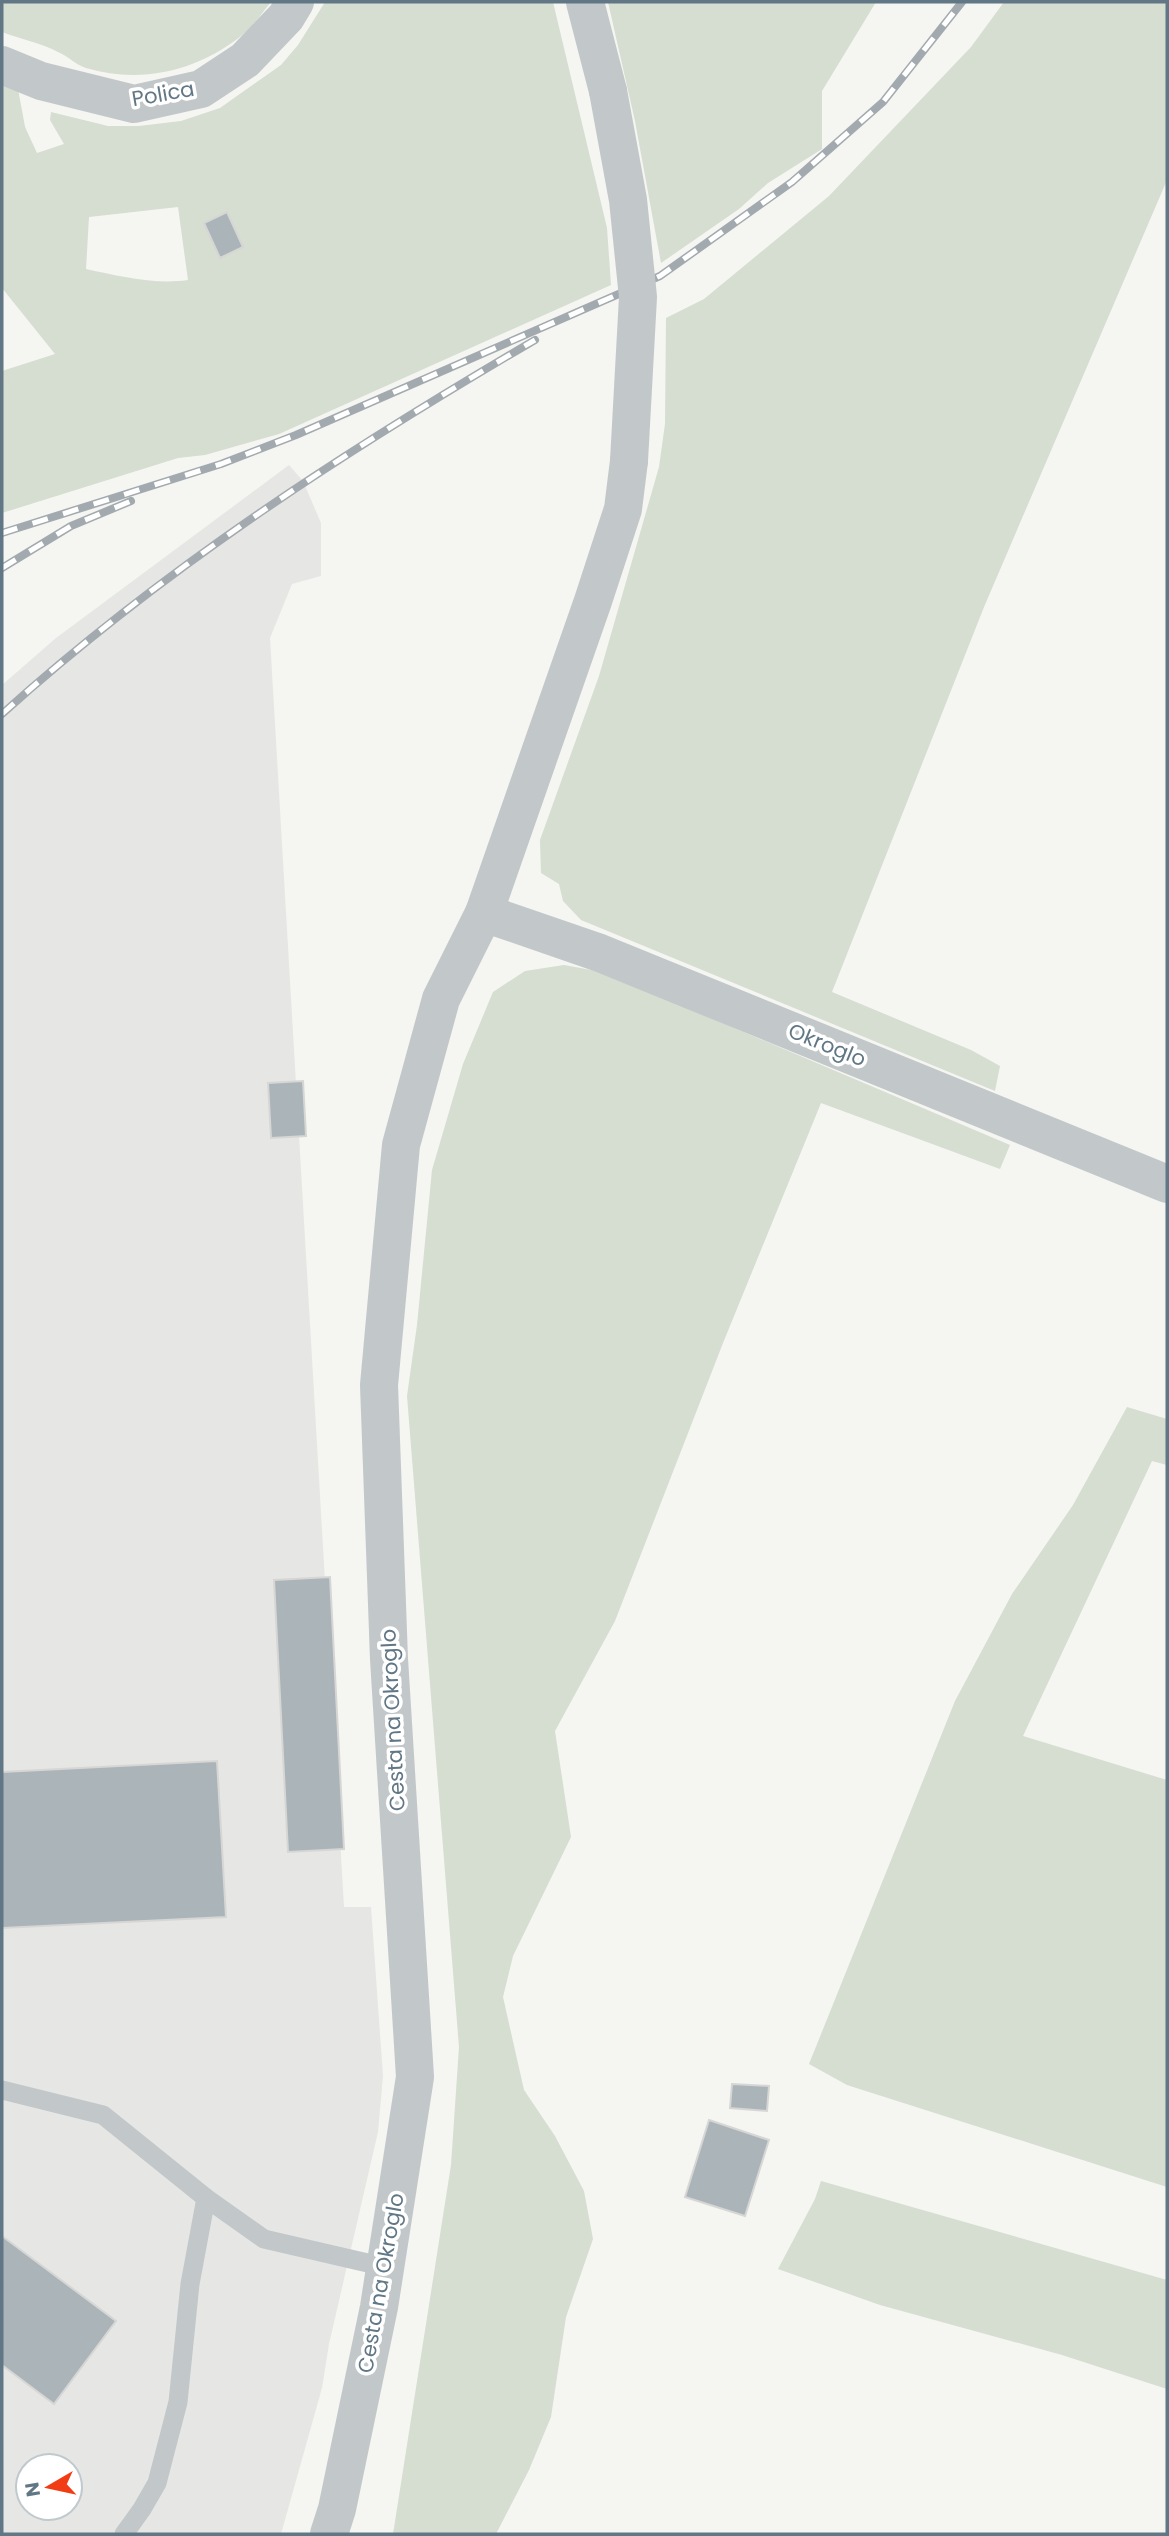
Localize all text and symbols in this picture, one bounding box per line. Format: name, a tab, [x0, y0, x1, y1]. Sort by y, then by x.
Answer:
street label: Polica	[129, 74, 196, 113]
street label: Okroglo	[784, 1016, 870, 1073]
street label: Cesta na Okroglo	[373, 1628, 412, 1812]
street label: Cesta na Okroglo	[350, 2191, 411, 2375]
north arrow	[14, 2452, 84, 2522]
text: N	[18, 2480, 47, 2499]

